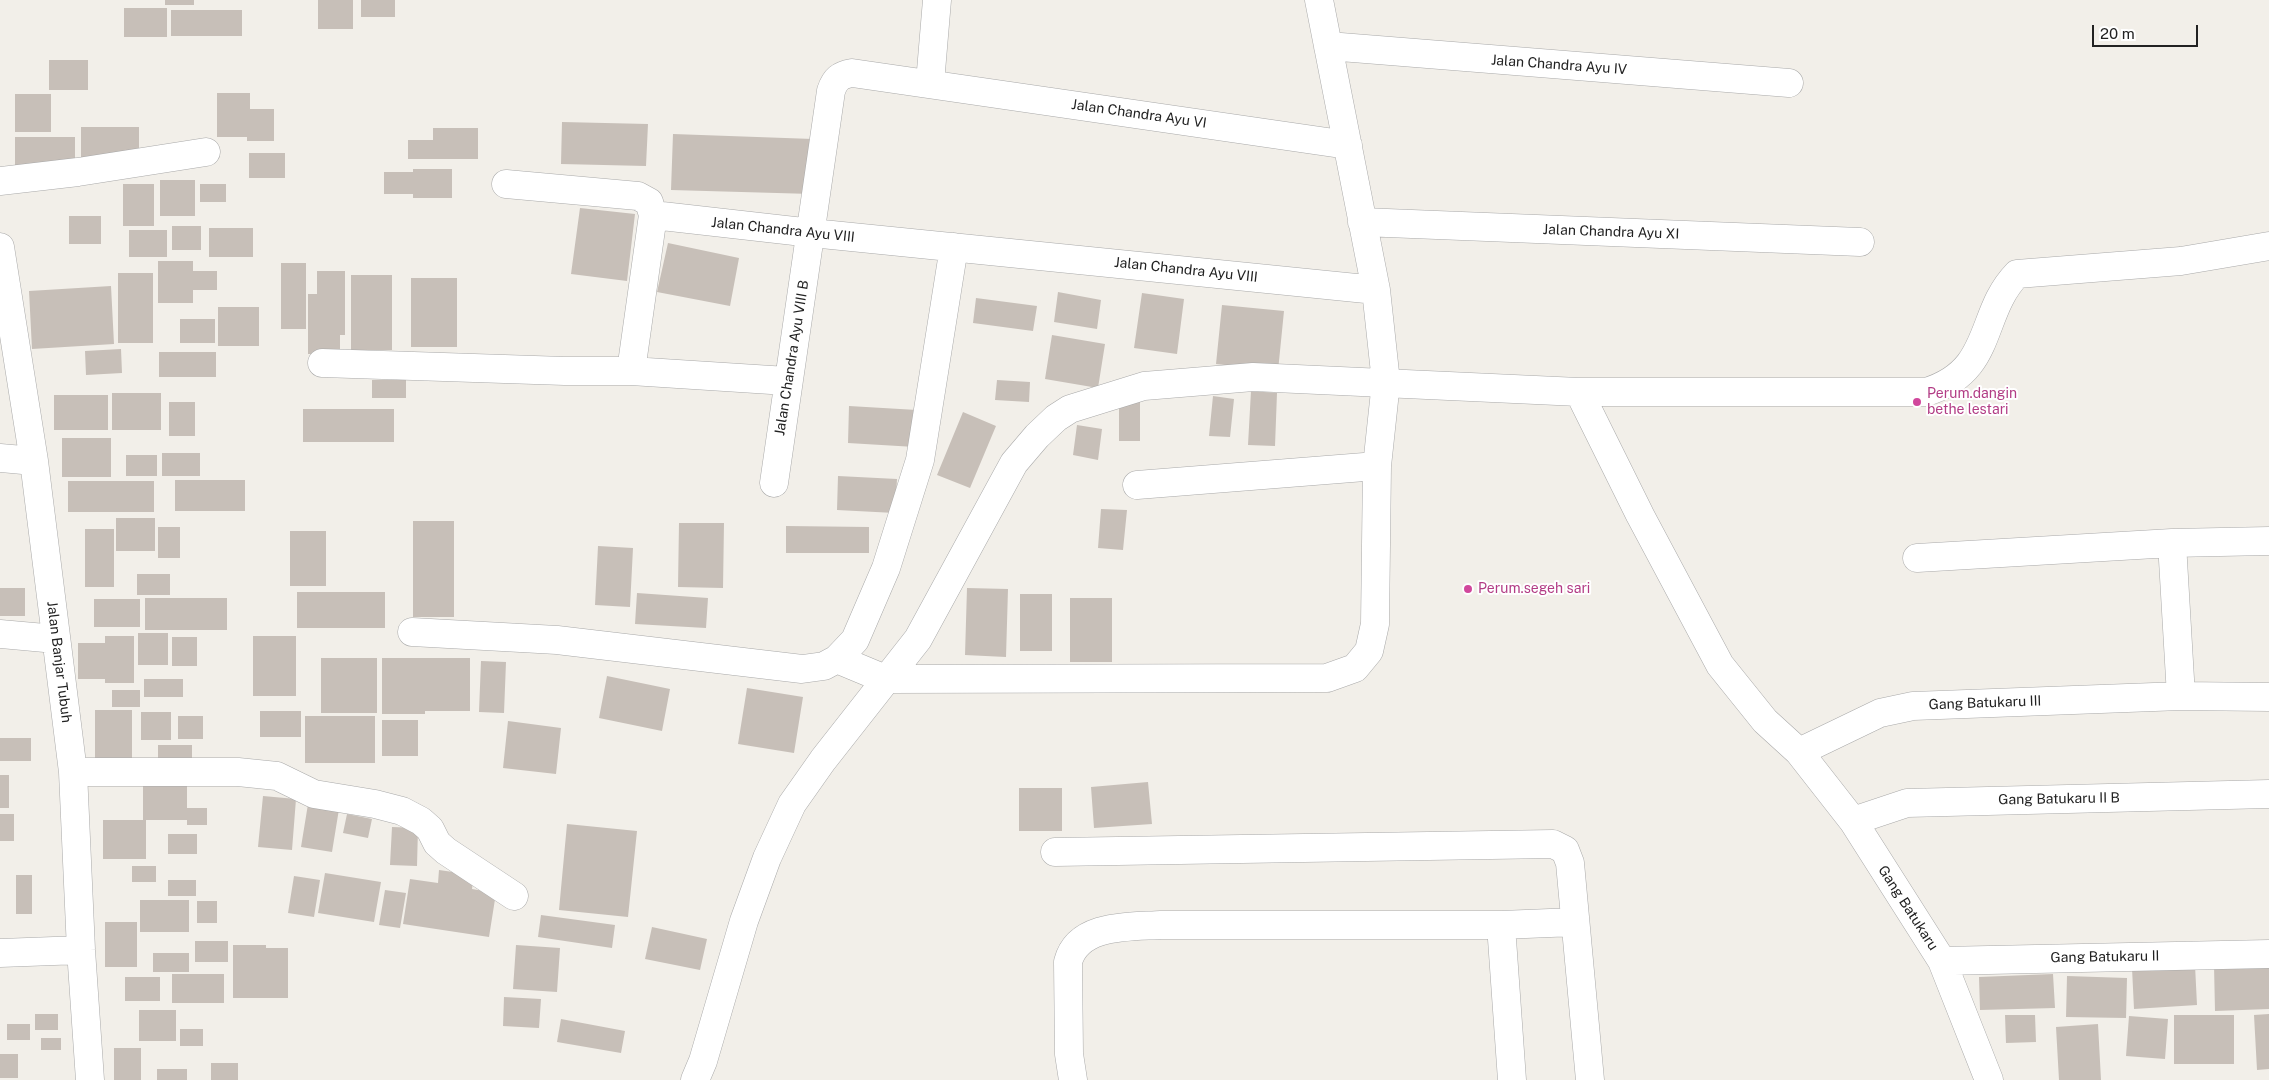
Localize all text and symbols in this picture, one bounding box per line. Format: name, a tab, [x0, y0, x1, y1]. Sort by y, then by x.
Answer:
scale bar	[2094, 15, 2200, 47]
text: 20 m	[2100, 25, 2135, 42]
street label: Jalan Chandra Ayu IV	[1490, 52, 1628, 78]
street label: Jalan Chandra Ayu VI	[1070, 96, 1208, 132]
street label: Jalan Chandra Ayu VIII	[710, 214, 856, 246]
street label: Jalan Chandra Ayu XI	[1542, 221, 1680, 243]
street label: Jalan Chandra Ayu VIII	[1113, 254, 1259, 286]
street label: Jalan Chandra Ayu VIII B	[771, 279, 813, 437]
place label: Perum.dangin bethe lestari	[1927, 386, 2017, 418]
marker: Perum.dangin bethe lestari	[1911, 396, 1923, 408]
place label: Perum.segeh sari	[1478, 581, 1590, 597]
marker: Perum.segeh sari	[1462, 583, 1474, 595]
street label: Jalan Banjar Tubuh	[43, 600, 75, 724]
street label: Gang Batukaru III	[1928, 693, 2042, 713]
street label: Gang Batukaru II B	[1998, 790, 2120, 808]
street label: Gang Batukaru	[1874, 862, 1942, 954]
street label: Gang Batukaru II	[2050, 948, 2160, 966]

